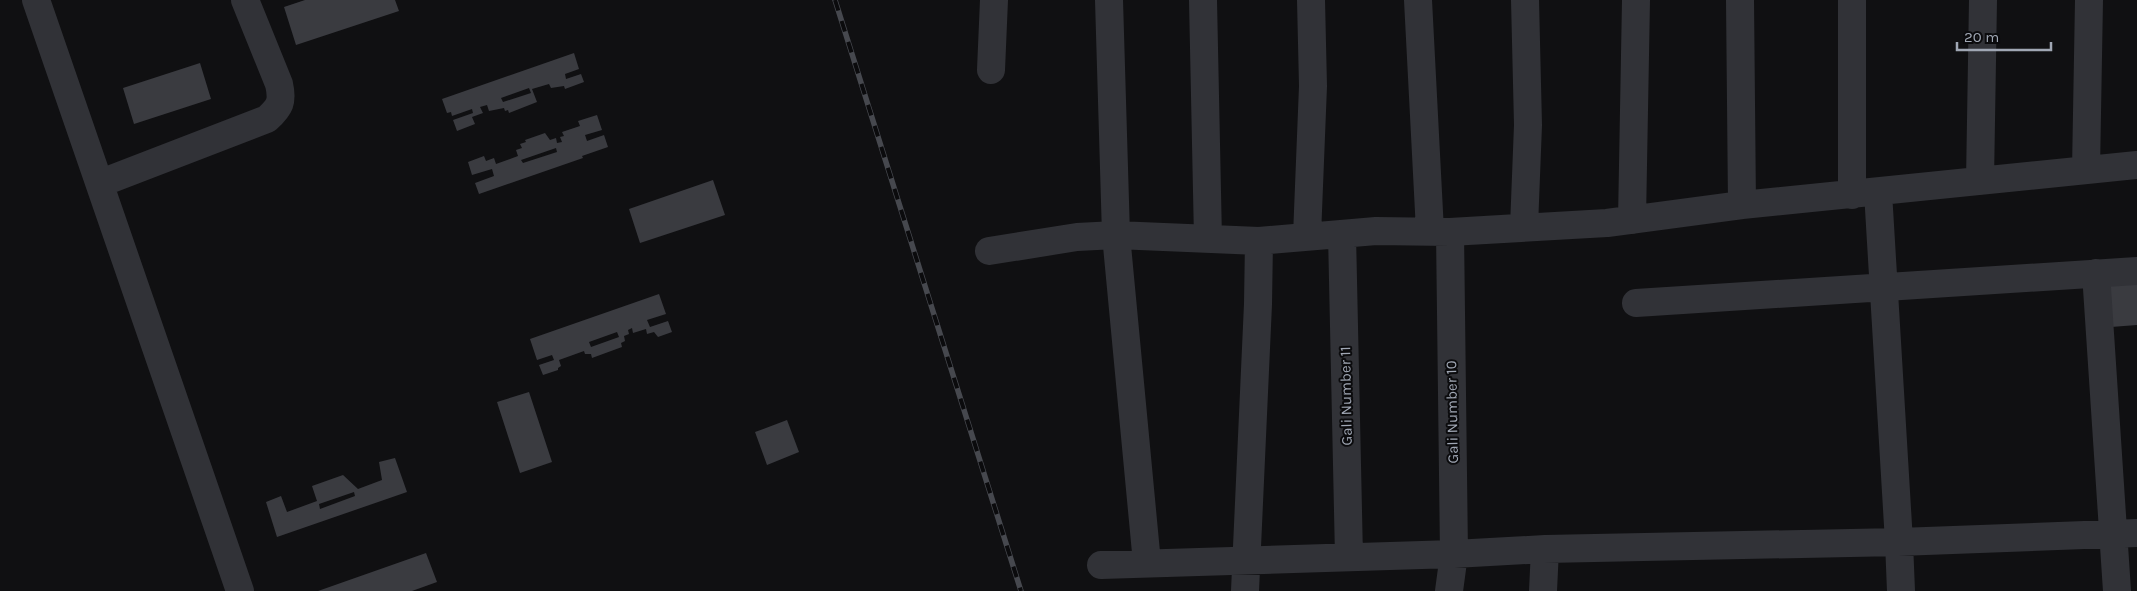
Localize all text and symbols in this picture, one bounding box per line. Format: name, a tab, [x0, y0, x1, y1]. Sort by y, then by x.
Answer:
scale bar	[1957, 20, 2051, 52]
text: 20 m	[1964, 28, 1999, 46]
street label: Gali Number 11	[1336, 346, 1356, 446]
street label: Gali Number 10	[1442, 360, 1462, 464]

